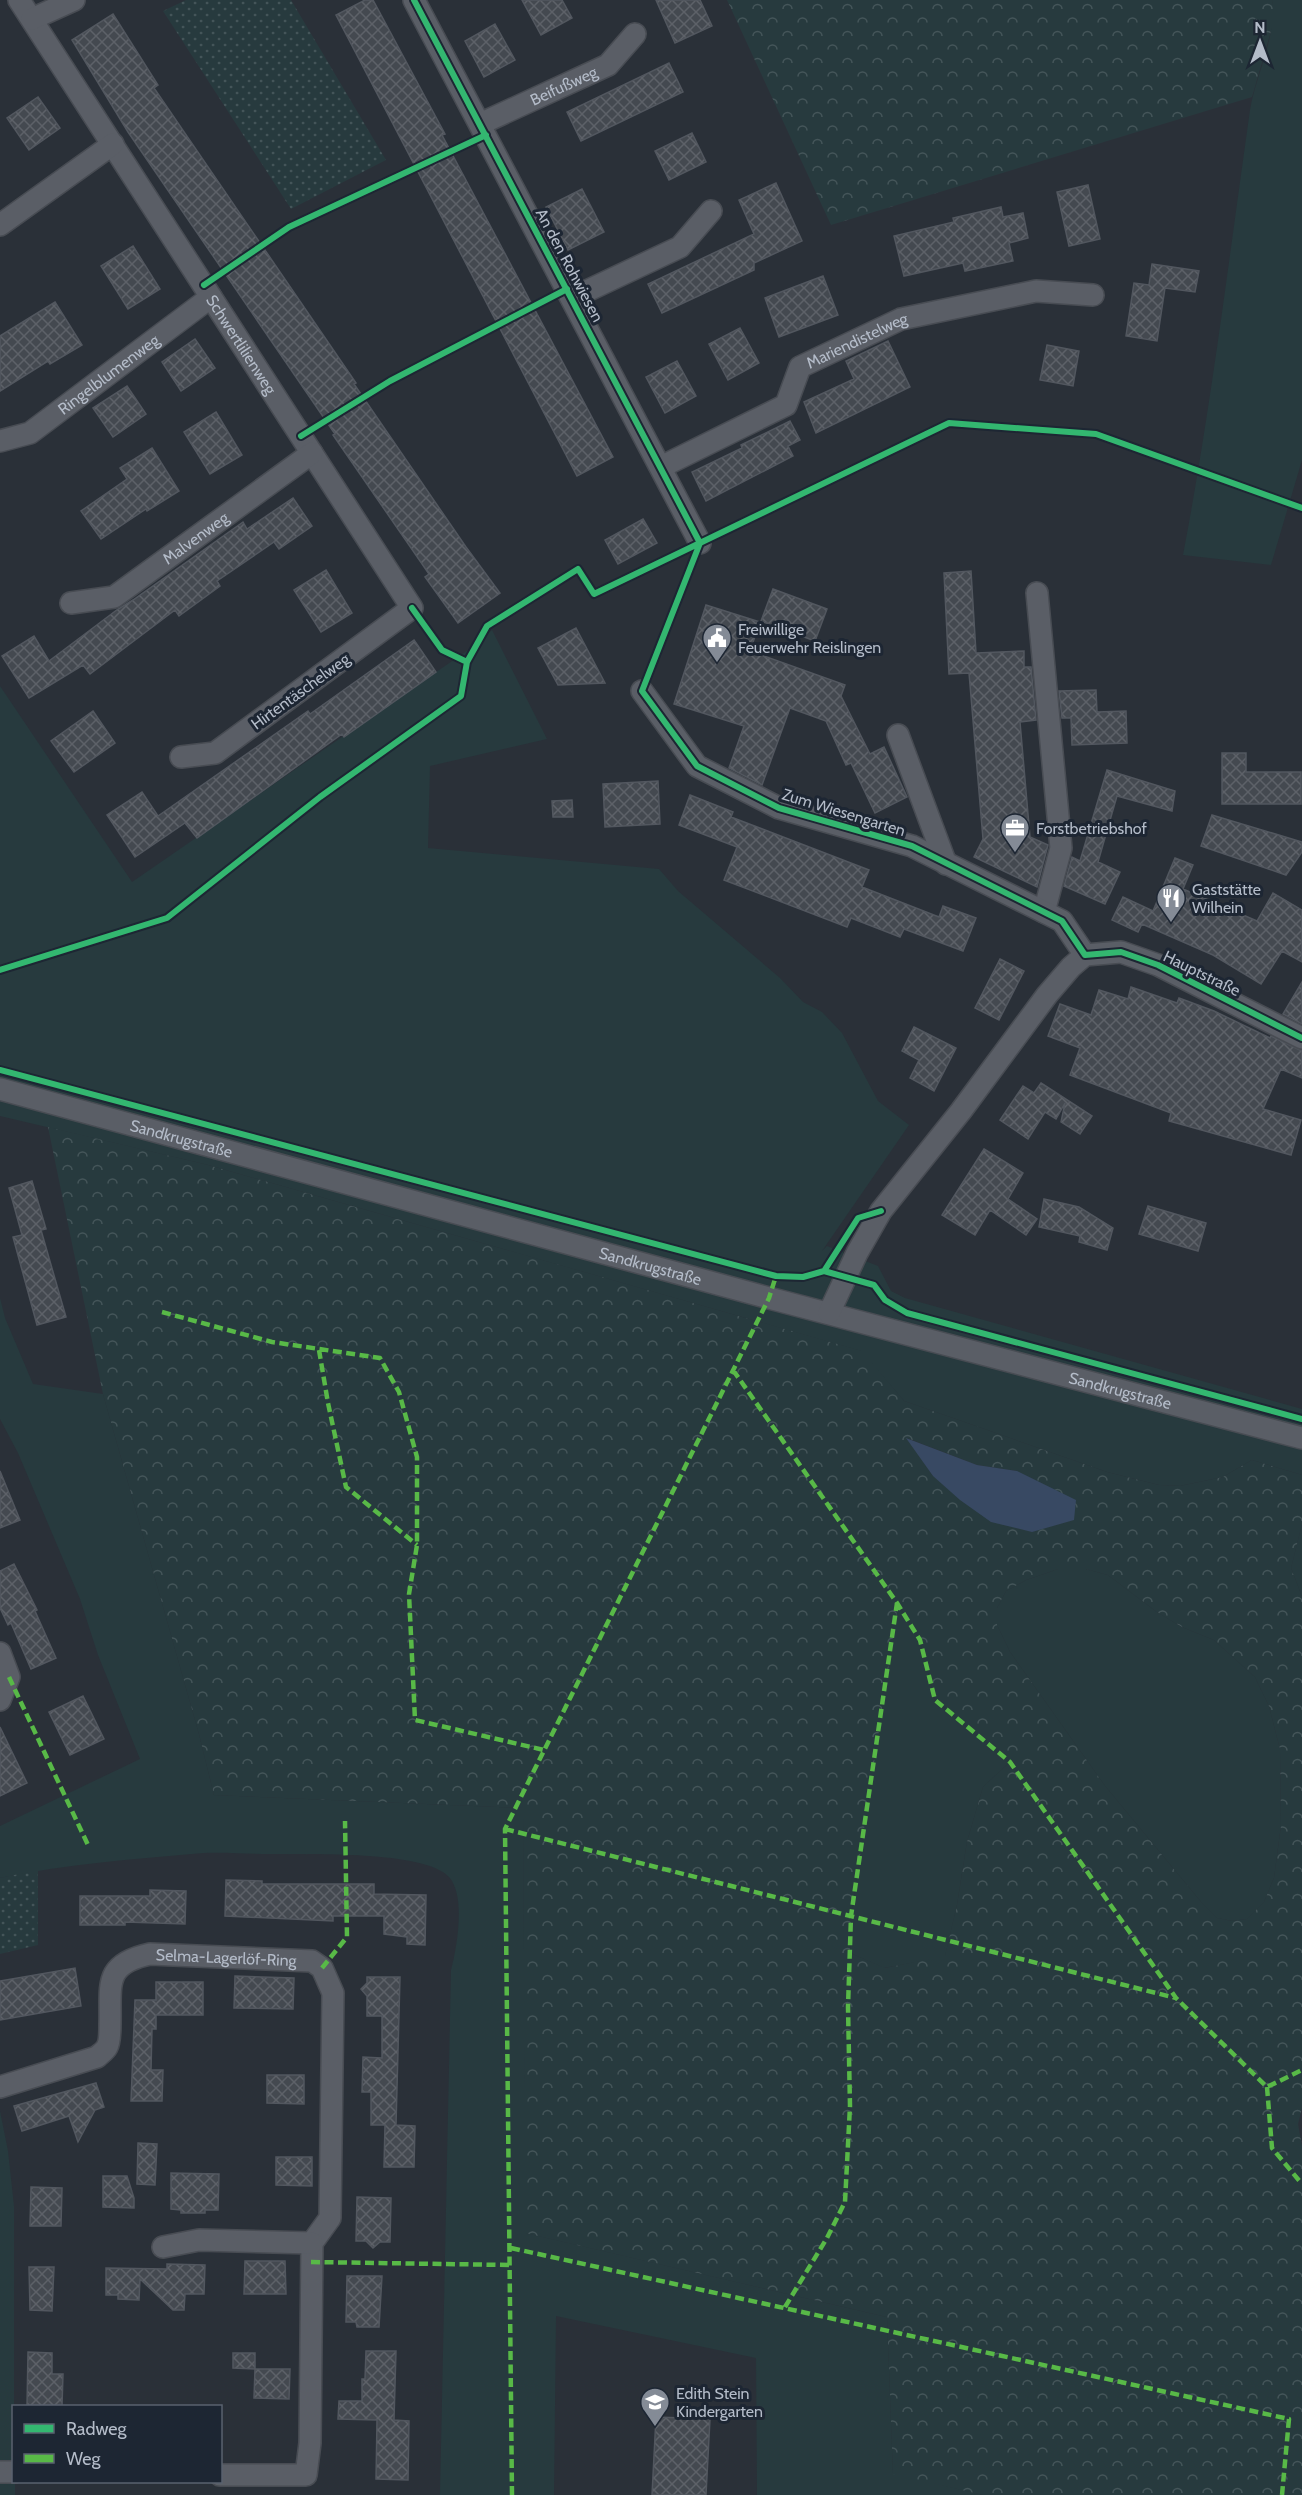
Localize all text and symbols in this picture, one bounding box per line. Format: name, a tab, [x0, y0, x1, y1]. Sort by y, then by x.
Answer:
north arrow	[1230, 12, 1290, 72]
text: N	[1254, 18, 1266, 37]
street label: Beifußweg	[527, 62, 601, 110]
street label: An den Rohwiesen	[532, 205, 607, 325]
street label: Schwertlilienweg	[202, 291, 281, 399]
street label: Mariendistelweg	[803, 309, 910, 373]
street label: Ringelblumenweg	[54, 330, 164, 419]
street label: Malvenweg	[159, 507, 233, 568]
place label: Freiwillige Feuerwehr Reislingen	[738, 620, 881, 657]
public building icon: Freiwillige Feuerwehr Reislingen	[701, 622, 733, 664]
street label: Hirtentäschelweg	[247, 649, 354, 734]
street label: Zum Wiesengarten	[780, 785, 908, 840]
office icon: Forstbetriebshof	[999, 812, 1031, 854]
place label: Forstbetriebshof	[1036, 819, 1148, 838]
place label: Gaststätte Wilhein	[1192, 880, 1261, 917]
restaurant icon: Gaststätte Wilhein	[1155, 882, 1187, 924]
street label: Hauptstraße	[1160, 947, 1243, 1000]
street label: Sandkrugstraße	[128, 1116, 235, 1162]
street label: Sandkrugstraße	[597, 1243, 704, 1289]
street label: Sandkrugstraße	[1067, 1368, 1174, 1413]
street label: Selma-Lagerlöf-Ring	[155, 1945, 298, 1970]
place label: Edith Stein Kindergarten	[676, 2384, 763, 2421]
school or university icon: Edith Stein Kindergarten	[639, 2386, 671, 2428]
legend	[12, 2405, 222, 2483]
text: Radweg	[66, 2418, 128, 2440]
text: Weg	[66, 2448, 102, 2470]

